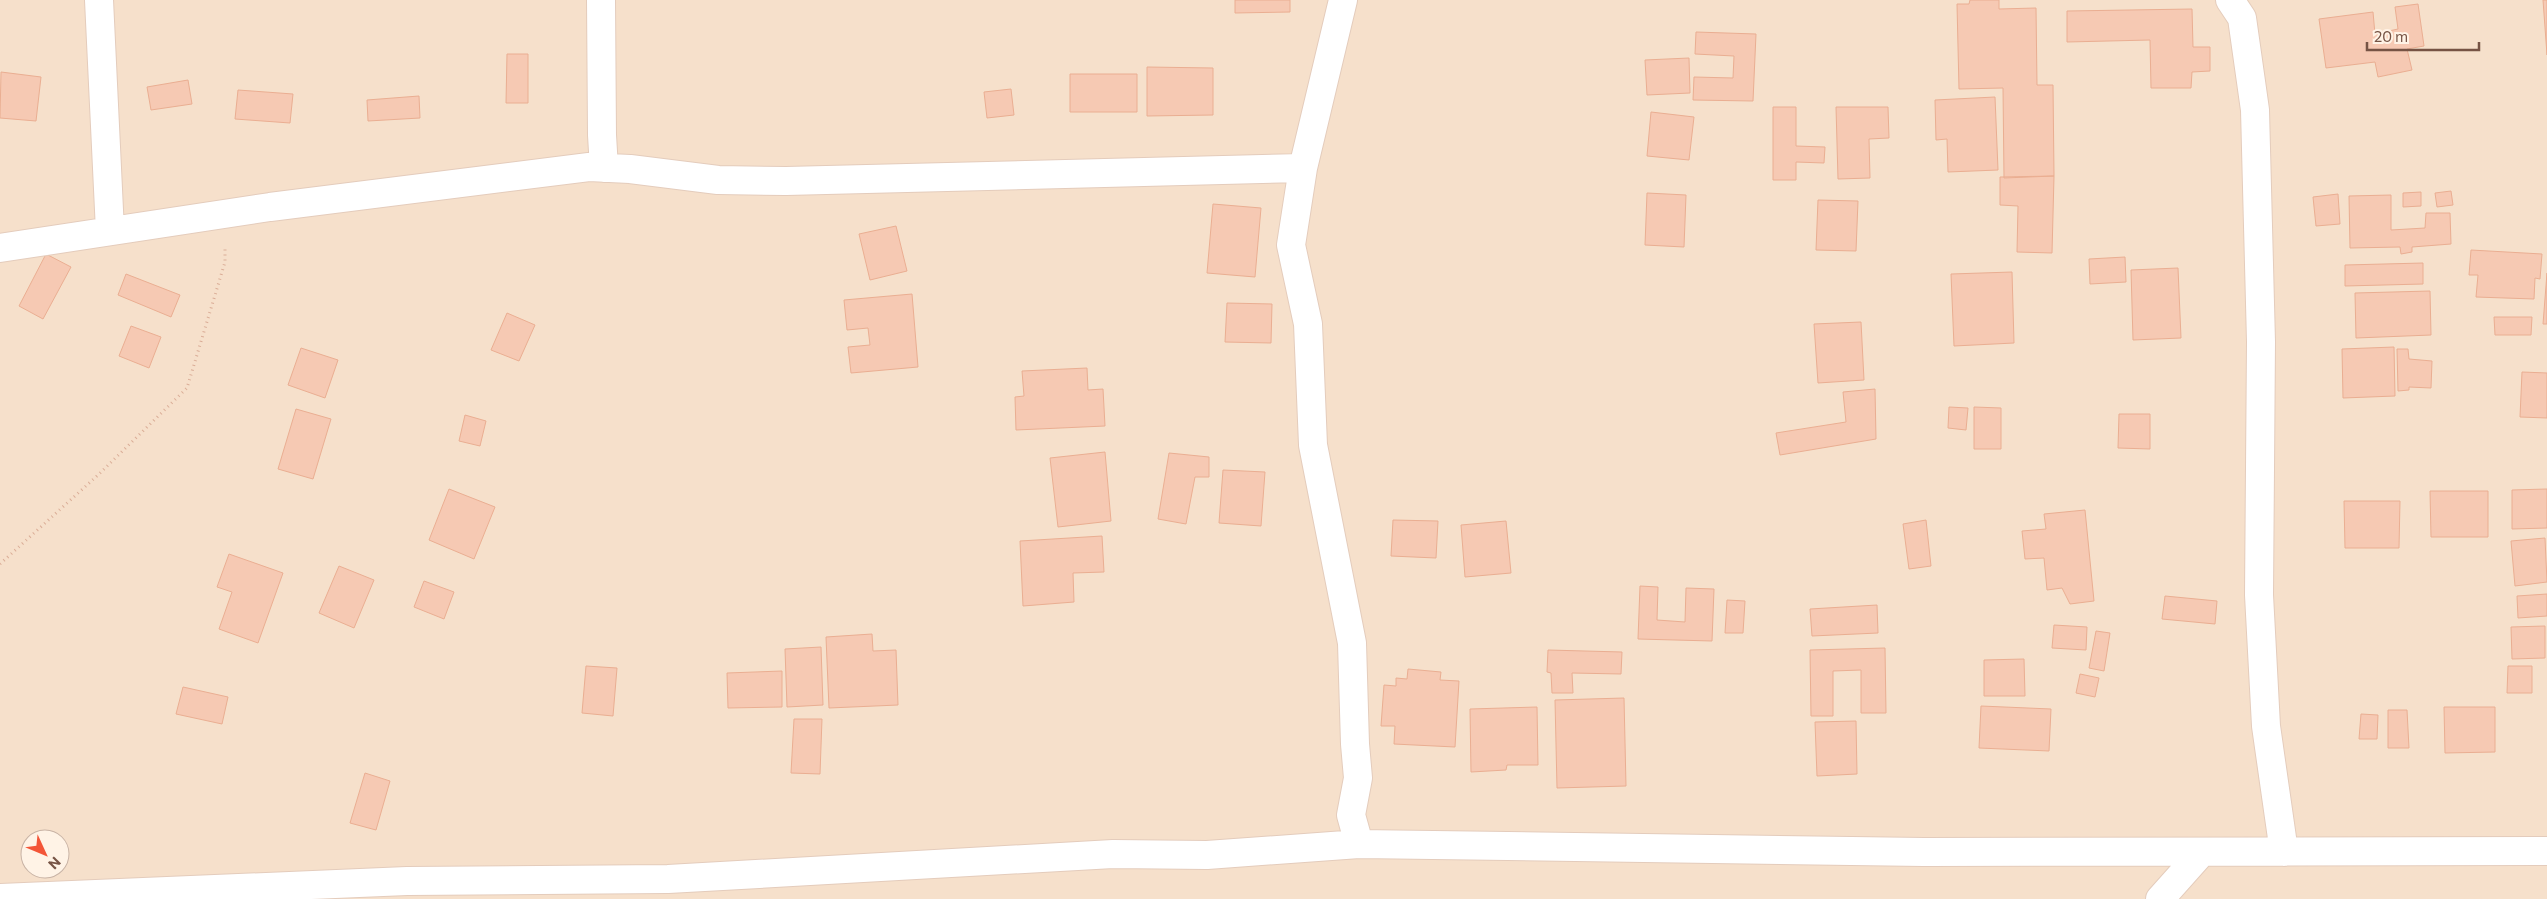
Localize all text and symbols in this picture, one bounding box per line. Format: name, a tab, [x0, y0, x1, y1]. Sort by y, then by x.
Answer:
scale bar	[2367, 20, 2480, 52]
text: 20 m	[2374, 27, 2408, 45]
north arrow	[20, 829, 70, 879]
text: N	[45, 854, 64, 873]

